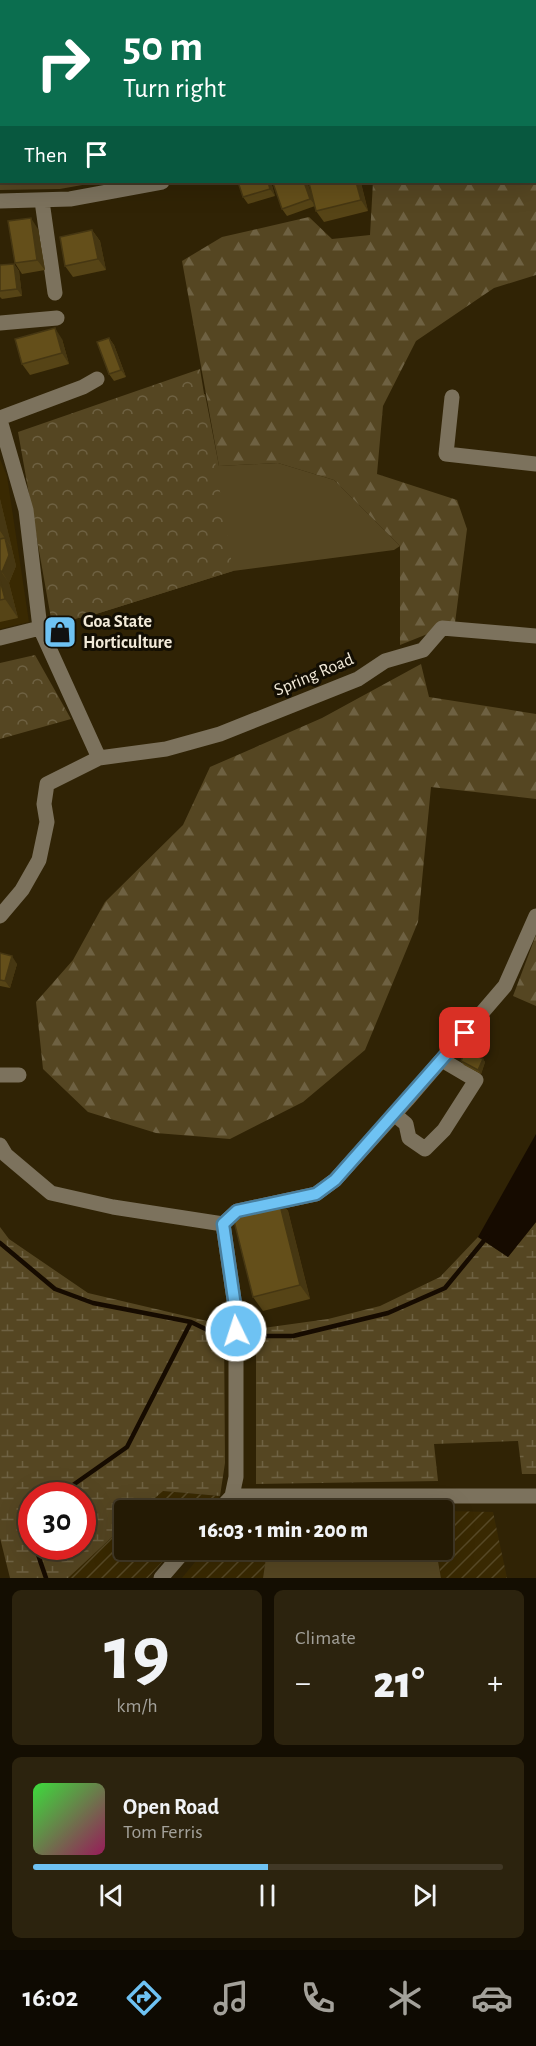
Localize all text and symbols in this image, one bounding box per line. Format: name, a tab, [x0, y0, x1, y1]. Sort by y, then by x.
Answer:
icon: right	[24, 24, 102, 102]
text: 50 m	[123, 26, 203, 68]
text: Turn right	[123, 75, 226, 102]
icon: arrive	[80, 138, 113, 171]
text: Then	[24, 144, 68, 166]
place label: Goa State Horticulture	[83, 613, 172, 652]
shop icon: Goa State Horticulture	[42, 614, 78, 650]
street label: Spring Road	[272, 650, 356, 700]
pin	[439, 1007, 490, 1058]
icon: arrive	[448, 1016, 481, 1049]
position arrow	[204, 1299, 268, 1363]
speed limit sign: 30	[18, 1482, 96, 1560]
text: 16:03 · 1 min · 200 m	[199, 1519, 368, 1541]
text: 19	[104, 1616, 170, 1694]
text: Climate	[295, 1628, 356, 1648]
text: 21°	[373, 1661, 425, 1706]
text: −	[295, 1667, 311, 1700]
text: +	[487, 1667, 503, 1700]
text: km/h	[116, 1696, 158, 1716]
text: Open Road	[123, 1796, 219, 1818]
text: Tom Ferris	[123, 1822, 203, 1842]
icon: previous	[95, 1879, 128, 1912]
icon: pause	[251, 1879, 284, 1912]
icon: next	[408, 1879, 441, 1912]
icon: directions	[123, 1977, 165, 2019]
icon: music	[210, 1977, 252, 2019]
icon: phone	[297, 1977, 339, 2019]
icon: climate	[384, 1977, 426, 2019]
icon: car	[471, 1977, 513, 2019]
text: 16:02	[23, 1984, 78, 2011]

